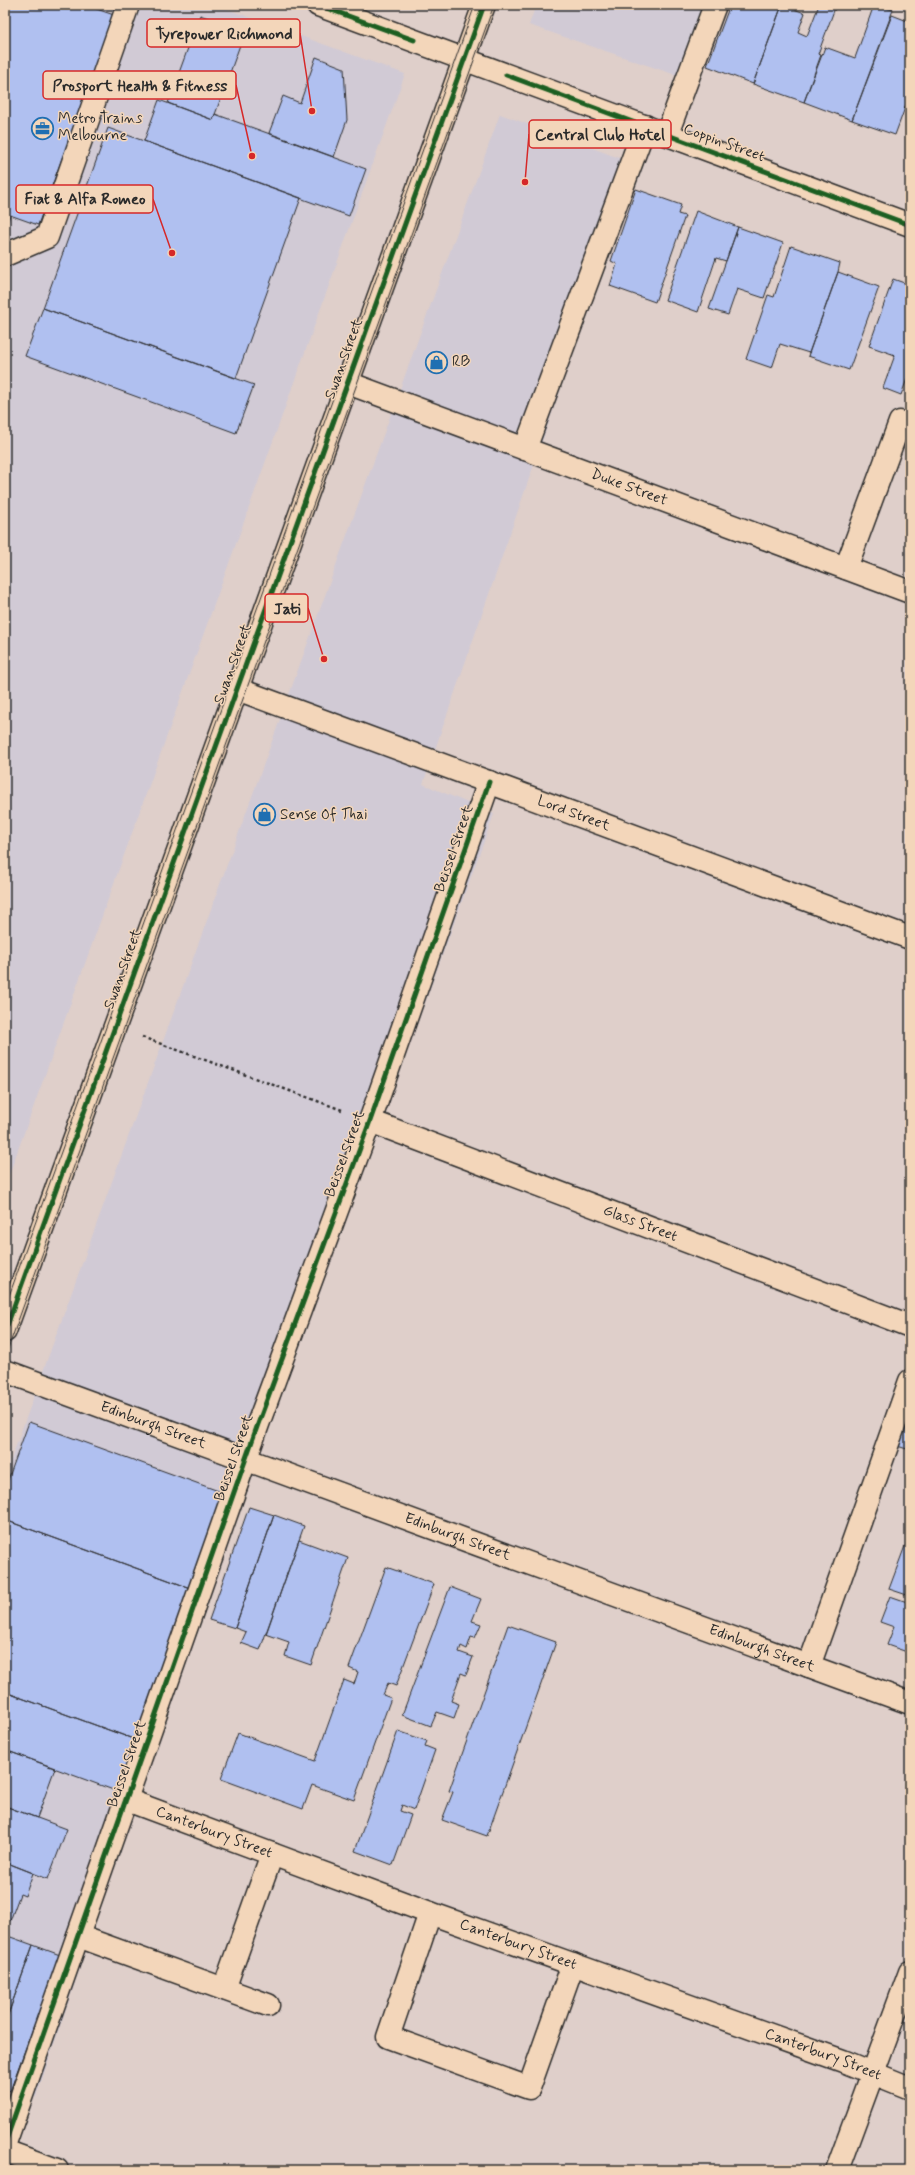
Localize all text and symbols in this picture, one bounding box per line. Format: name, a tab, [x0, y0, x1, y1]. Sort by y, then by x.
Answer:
callout: Tyrepower Richmond	[147, 19, 300, 47]
text: Tyrepower Richmond	[155, 24, 293, 45]
callout: Prosport Health & Fitness	[43, 71, 236, 99]
text: Prosport Health & Fitness	[52, 76, 228, 97]
place label: Metro Trains Melbourne	[58, 109, 143, 146]
office icon: Metro Trains Melbourne	[30, 115, 56, 141]
street label: Coppin Street	[680, 119, 768, 167]
callout: Central Club Hotel	[529, 120, 671, 148]
text: Central Club Hotel	[535, 125, 665, 146]
callout: Fiat & Alfa Romeo	[16, 185, 153, 213]
text: Fiat & Alfa Romeo	[25, 189, 146, 210]
street label: Swan Street	[320, 316, 368, 402]
shop icon: RB	[423, 349, 449, 375]
place label: RB	[452, 352, 470, 372]
street label: Duke Street	[588, 464, 670, 511]
callout: Jati	[265, 594, 308, 622]
text: Jati	[273, 599, 301, 620]
street label: Swan Street	[209, 621, 257, 707]
street label: Lord Street	[534, 791, 613, 836]
shop icon: Sense Of Thai	[252, 802, 278, 828]
street label: Beissel Street	[430, 803, 478, 895]
place label: Sense Of Thai	[280, 805, 368, 825]
street label: Swan Street	[99, 926, 147, 1012]
street label: Beissel Street	[320, 1108, 370, 1200]
street label: Glass Street	[600, 1200, 681, 1247]
street label: Edinburgh Street	[98, 1397, 209, 1454]
street label: Beissel Street	[210, 1412, 258, 1504]
street label: Edinburgh Street	[402, 1508, 513, 1566]
street label: Edinburgh Street	[706, 1620, 818, 1677]
street label: Beissel Street	[103, 1718, 151, 1810]
street label: Canterbury Street	[153, 1802, 276, 1863]
street label: Canterbury Street	[457, 1914, 580, 1975]
street label: Canterbury Street	[762, 2024, 885, 2086]

